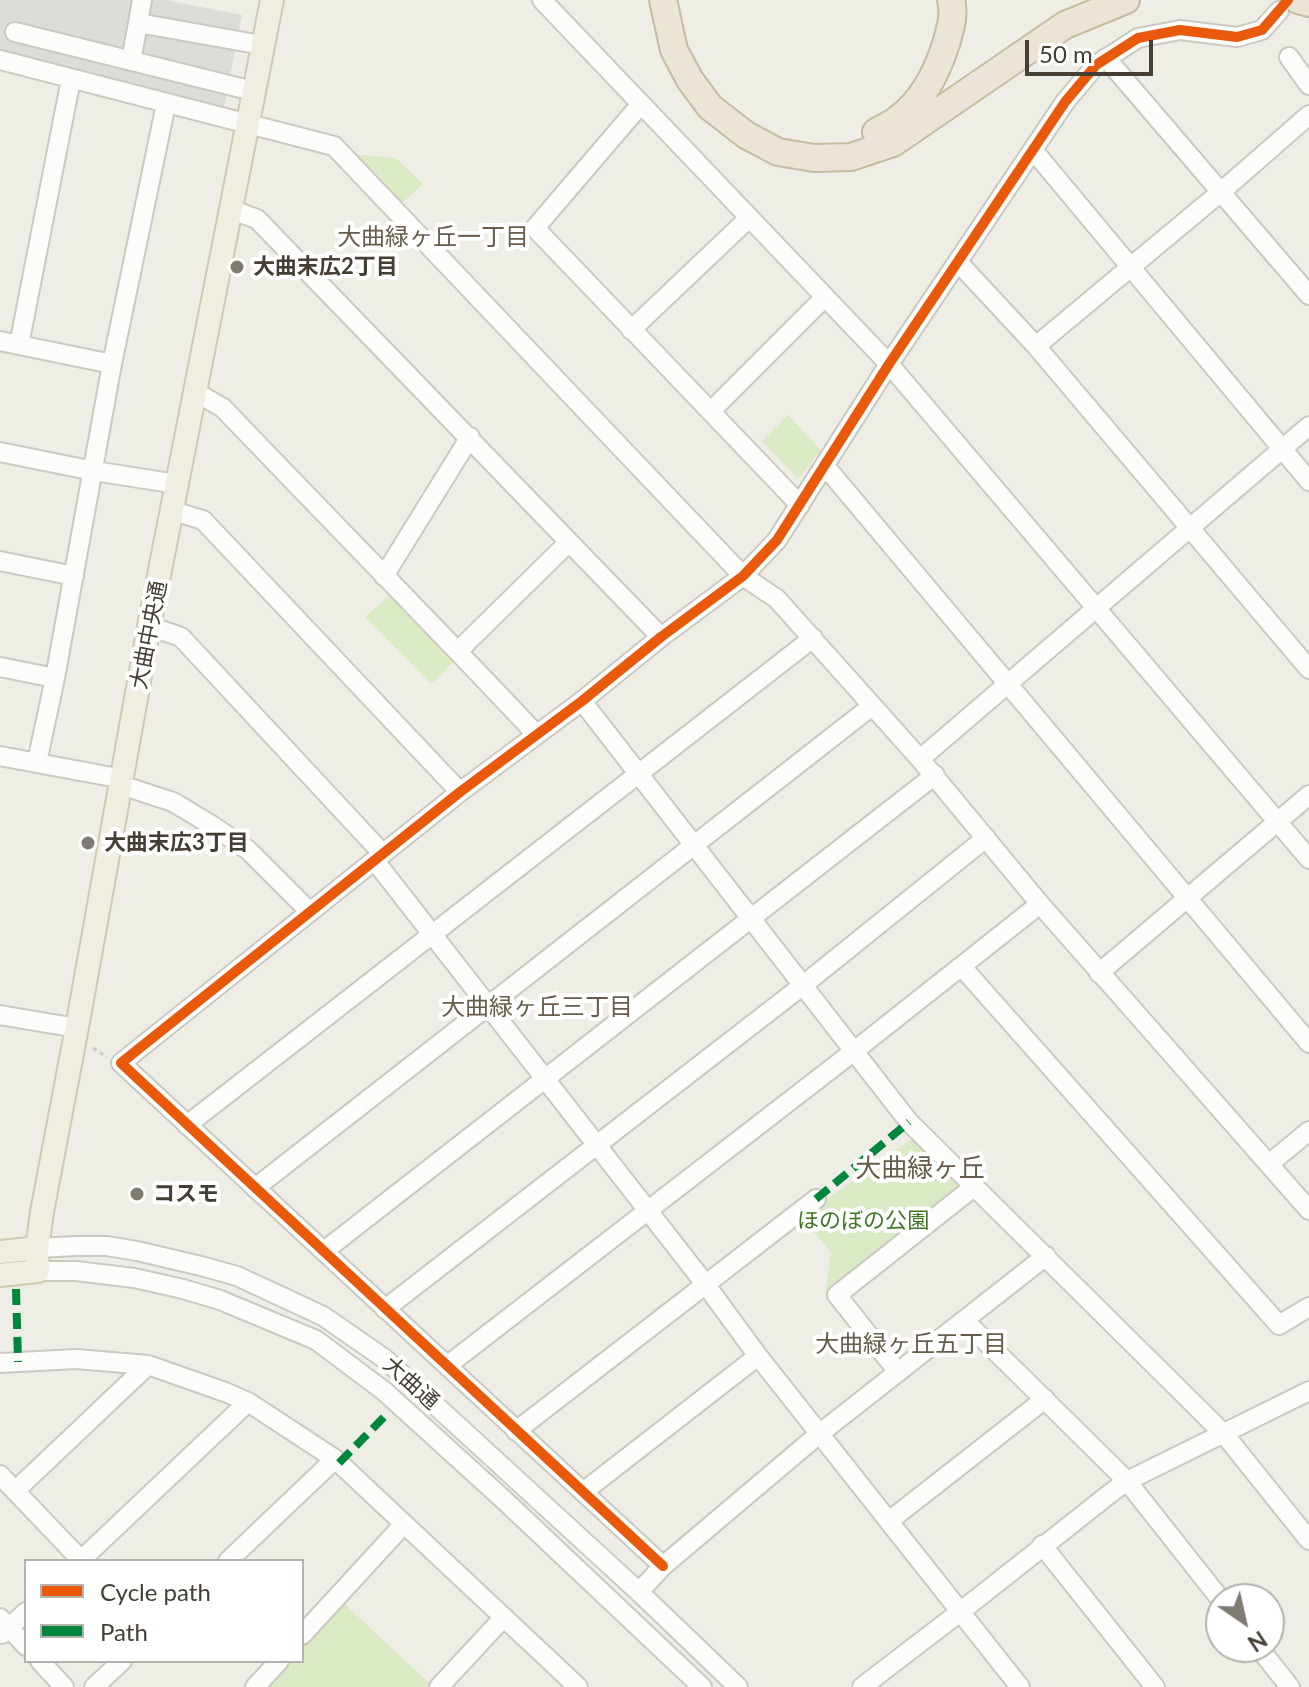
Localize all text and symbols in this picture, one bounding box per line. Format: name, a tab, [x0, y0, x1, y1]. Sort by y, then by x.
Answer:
scale bar	[1029, 24, 1157, 74]
text: 50 m	[1039, 39, 1093, 68]
district label: 大曲緑ヶ丘一丁目	[337, 223, 529, 251]
place label: 大曲末広2丁目	[253, 254, 398, 280]
marker: 大曲末広2丁目	[228, 258, 246, 276]
street label: 大曲中央通	[126, 578, 172, 692]
place label: 大曲末広3丁目	[104, 830, 249, 856]
marker: 大曲末広3丁目	[79, 834, 97, 852]
district label: 大曲緑ヶ丘三丁目	[441, 993, 633, 1021]
district label: 大曲緑ヶ丘	[855, 1153, 985, 1185]
place label: コスモ	[153, 1181, 219, 1207]
marker: コスモ	[128, 1185, 146, 1203]
park label: ほのぼの公園	[797, 1208, 929, 1234]
district label: 大曲緑ヶ丘五丁目	[815, 1330, 1007, 1358]
street label: 大曲通	[378, 1351, 444, 1415]
legend	[24, 1559, 304, 1663]
text: Cycle path	[100, 1577, 211, 1606]
north arrow	[1205, 1583, 1285, 1663]
text: Path	[100, 1617, 148, 1646]
text: N	[1243, 1626, 1272, 1658]

